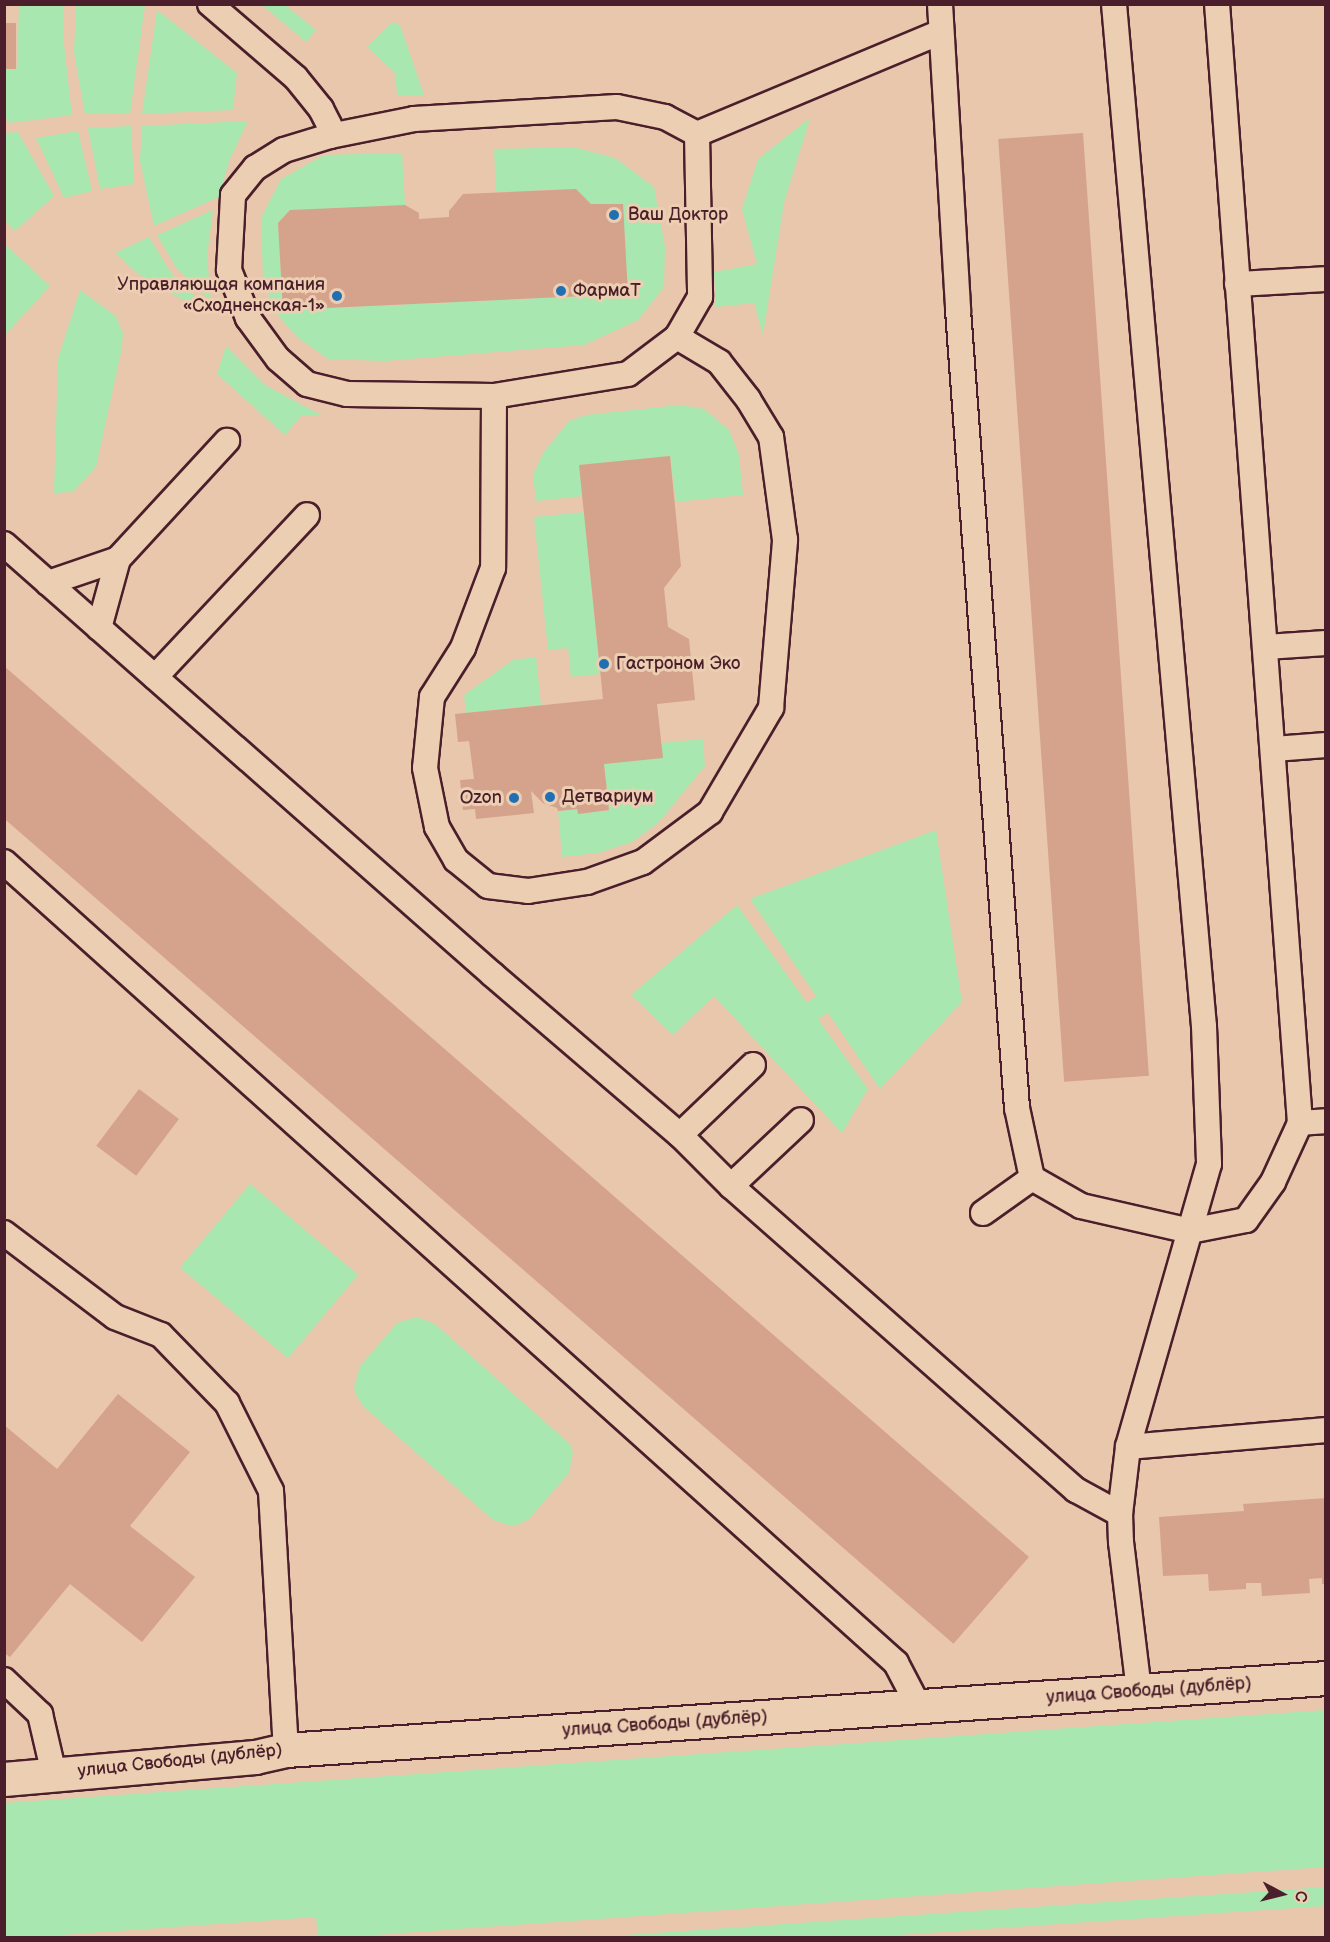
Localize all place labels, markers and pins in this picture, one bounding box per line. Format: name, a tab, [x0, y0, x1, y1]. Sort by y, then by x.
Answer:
place label: Ваш Доктор	[628, 204, 728, 226]
marker: Ваш Доктор	[605, 206, 623, 224]
place label: Управляющая компания «Сходненская-1»	[117, 275, 325, 318]
place label: ФармаТ	[573, 280, 641, 302]
marker: ФармаТ	[554, 284, 568, 298]
marker: Управляющая компания «Сходненская-1»	[330, 289, 344, 303]
place label: Гастроном Эко	[616, 653, 741, 675]
marker: Гастроном Эко	[597, 657, 611, 671]
place label: Детвариум	[562, 786, 654, 808]
place label: Ozon	[460, 787, 502, 809]
marker: Детвариум	[543, 790, 557, 804]
marker: Ozon	[507, 791, 521, 805]

